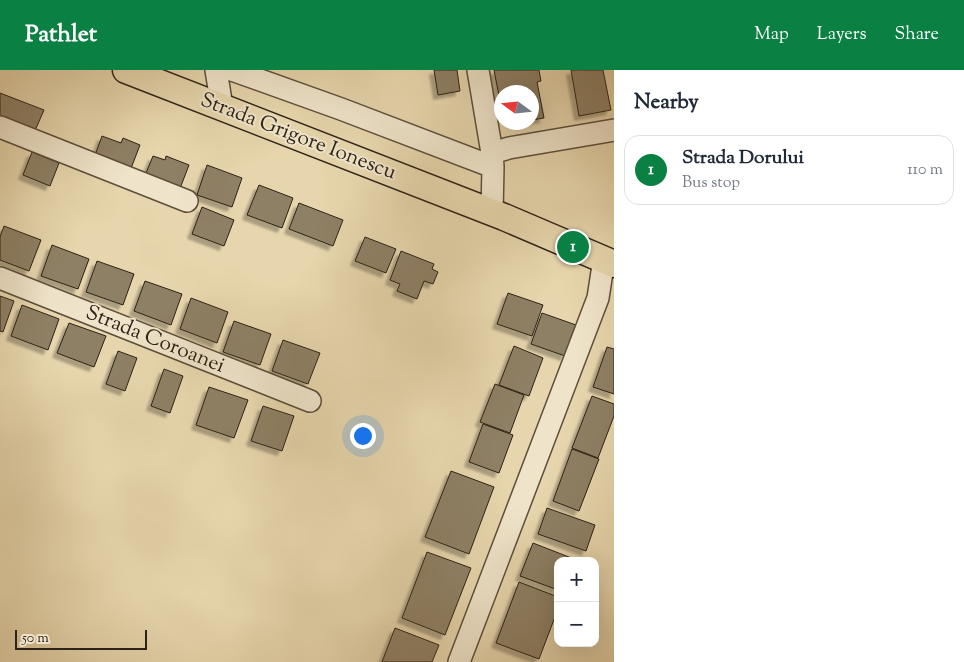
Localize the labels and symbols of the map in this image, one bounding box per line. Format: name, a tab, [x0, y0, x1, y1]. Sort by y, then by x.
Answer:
north arrow	[494, 85, 539, 130]
street label: Strada Grigore Ionescu	[196, 86, 400, 188]
pin: 1	[557, 228, 589, 266]
street label: Strada Coroanei	[81, 298, 229, 382]
your location	[350, 423, 376, 449]
scale bar	[15, 627, 148, 650]

